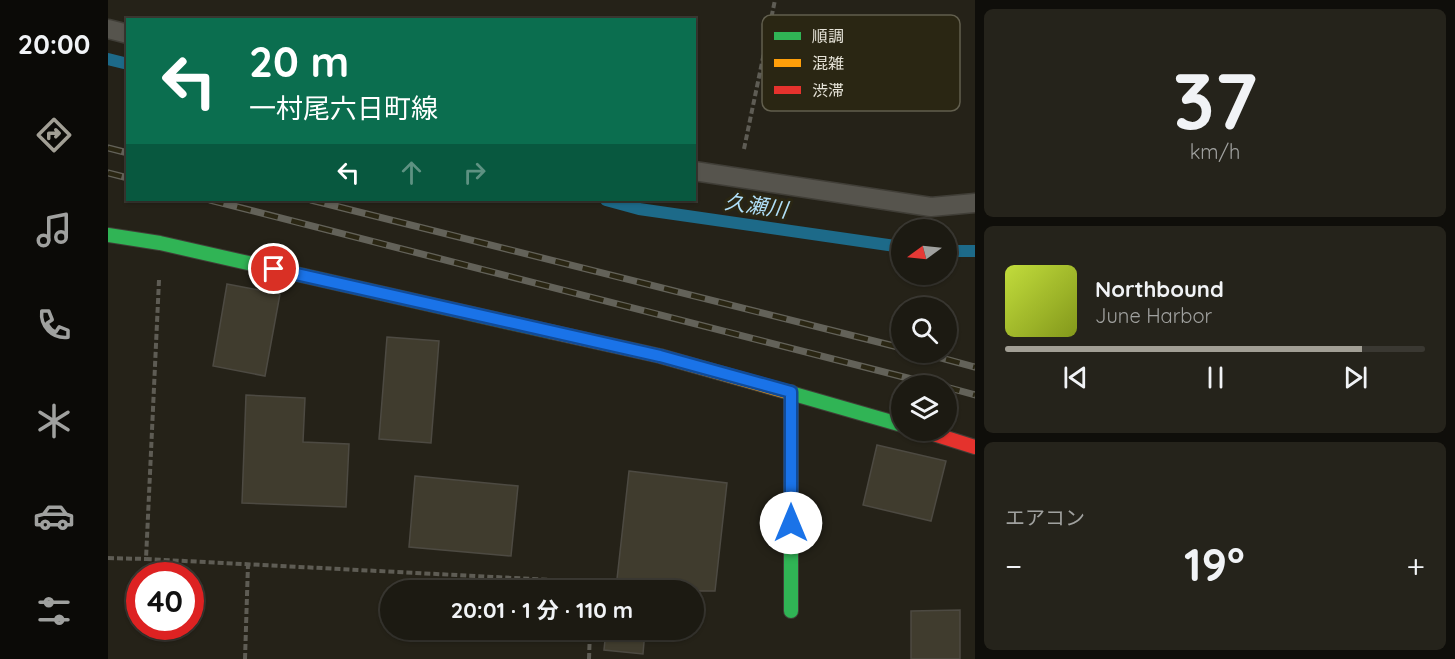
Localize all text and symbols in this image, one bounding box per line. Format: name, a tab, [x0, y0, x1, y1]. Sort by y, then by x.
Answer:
legend	[762, 15, 960, 111]
text: 順調	[812, 26, 844, 46]
text: 20:00	[18, 27, 90, 61]
text: 20 m	[249, 35, 349, 88]
icon: left	[150, 42, 228, 120]
text: 37	[1173, 51, 1257, 149]
text: 混雑	[812, 53, 844, 73]
text: 渋滞	[812, 80, 844, 100]
text: 一村尾六日町線	[249, 91, 438, 125]
icon: directions	[33, 114, 75, 156]
text: km/h	[1190, 139, 1240, 164]
icon: left	[332, 156, 365, 189]
icon: ahead	[395, 156, 428, 189]
icon: right	[458, 156, 491, 189]
water label: 久瀬川	[723, 188, 791, 223]
icon: music	[33, 209, 75, 251]
north arrow	[891, 219, 957, 285]
map controls	[891, 219, 957, 441]
pin	[248, 243, 299, 294]
icon: arrive	[257, 252, 290, 285]
text: Northbound	[1095, 275, 1224, 303]
button: search	[891, 297, 957, 363]
text: June Harbor	[1095, 303, 1212, 328]
icon: phone	[33, 304, 75, 346]
icon: previous	[1059, 361, 1092, 394]
icon: pause	[1199, 361, 1232, 394]
icon: next	[1339, 361, 1372, 394]
button: layers	[891, 375, 957, 441]
icon: climate	[33, 400, 75, 442]
position arrow	[759, 491, 823, 555]
icon: car	[33, 495, 75, 537]
text: エアコン	[1005, 505, 1085, 530]
text: 19°	[1184, 536, 1245, 592]
text: −	[1005, 545, 1022, 586]
text: +	[1406, 545, 1425, 586]
speed limit sign: 40	[126, 562, 204, 640]
icon: filters	[33, 590, 75, 632]
text: 20:01 · 1 分 · 110 m	[451, 596, 633, 624]

